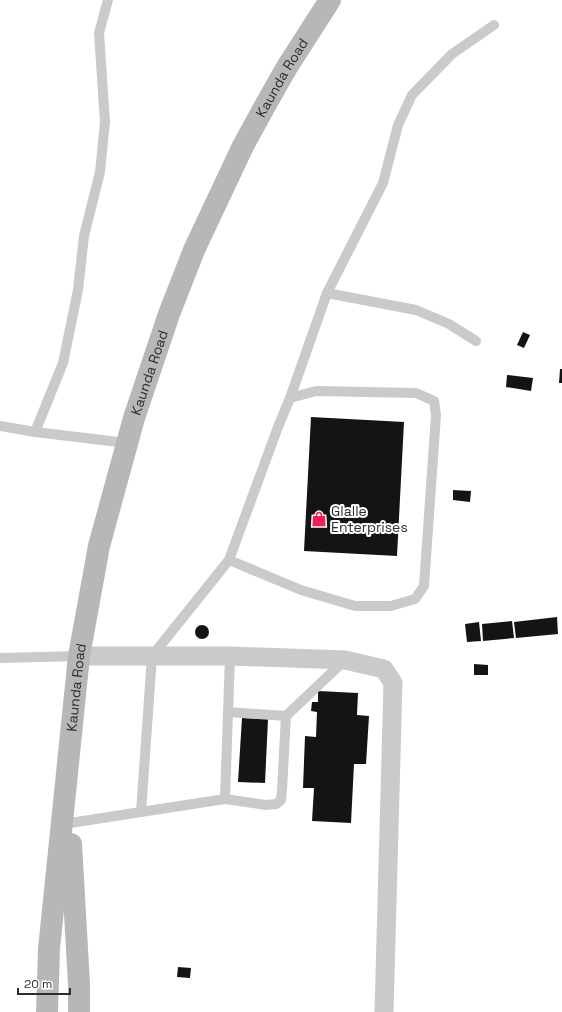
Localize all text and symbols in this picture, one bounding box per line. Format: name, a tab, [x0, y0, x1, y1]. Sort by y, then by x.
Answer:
street label: Kaunda Road	[252, 35, 312, 120]
street label: Kaunda Road	[127, 328, 172, 417]
place label: Glalle Enterprises	[331, 502, 408, 536]
shop icon: Glalle Enterprises	[310, 510, 328, 528]
street label: Kaunda Road	[62, 642, 90, 732]
scale bar	[18, 970, 70, 996]
text: 20 m	[24, 976, 52, 992]

